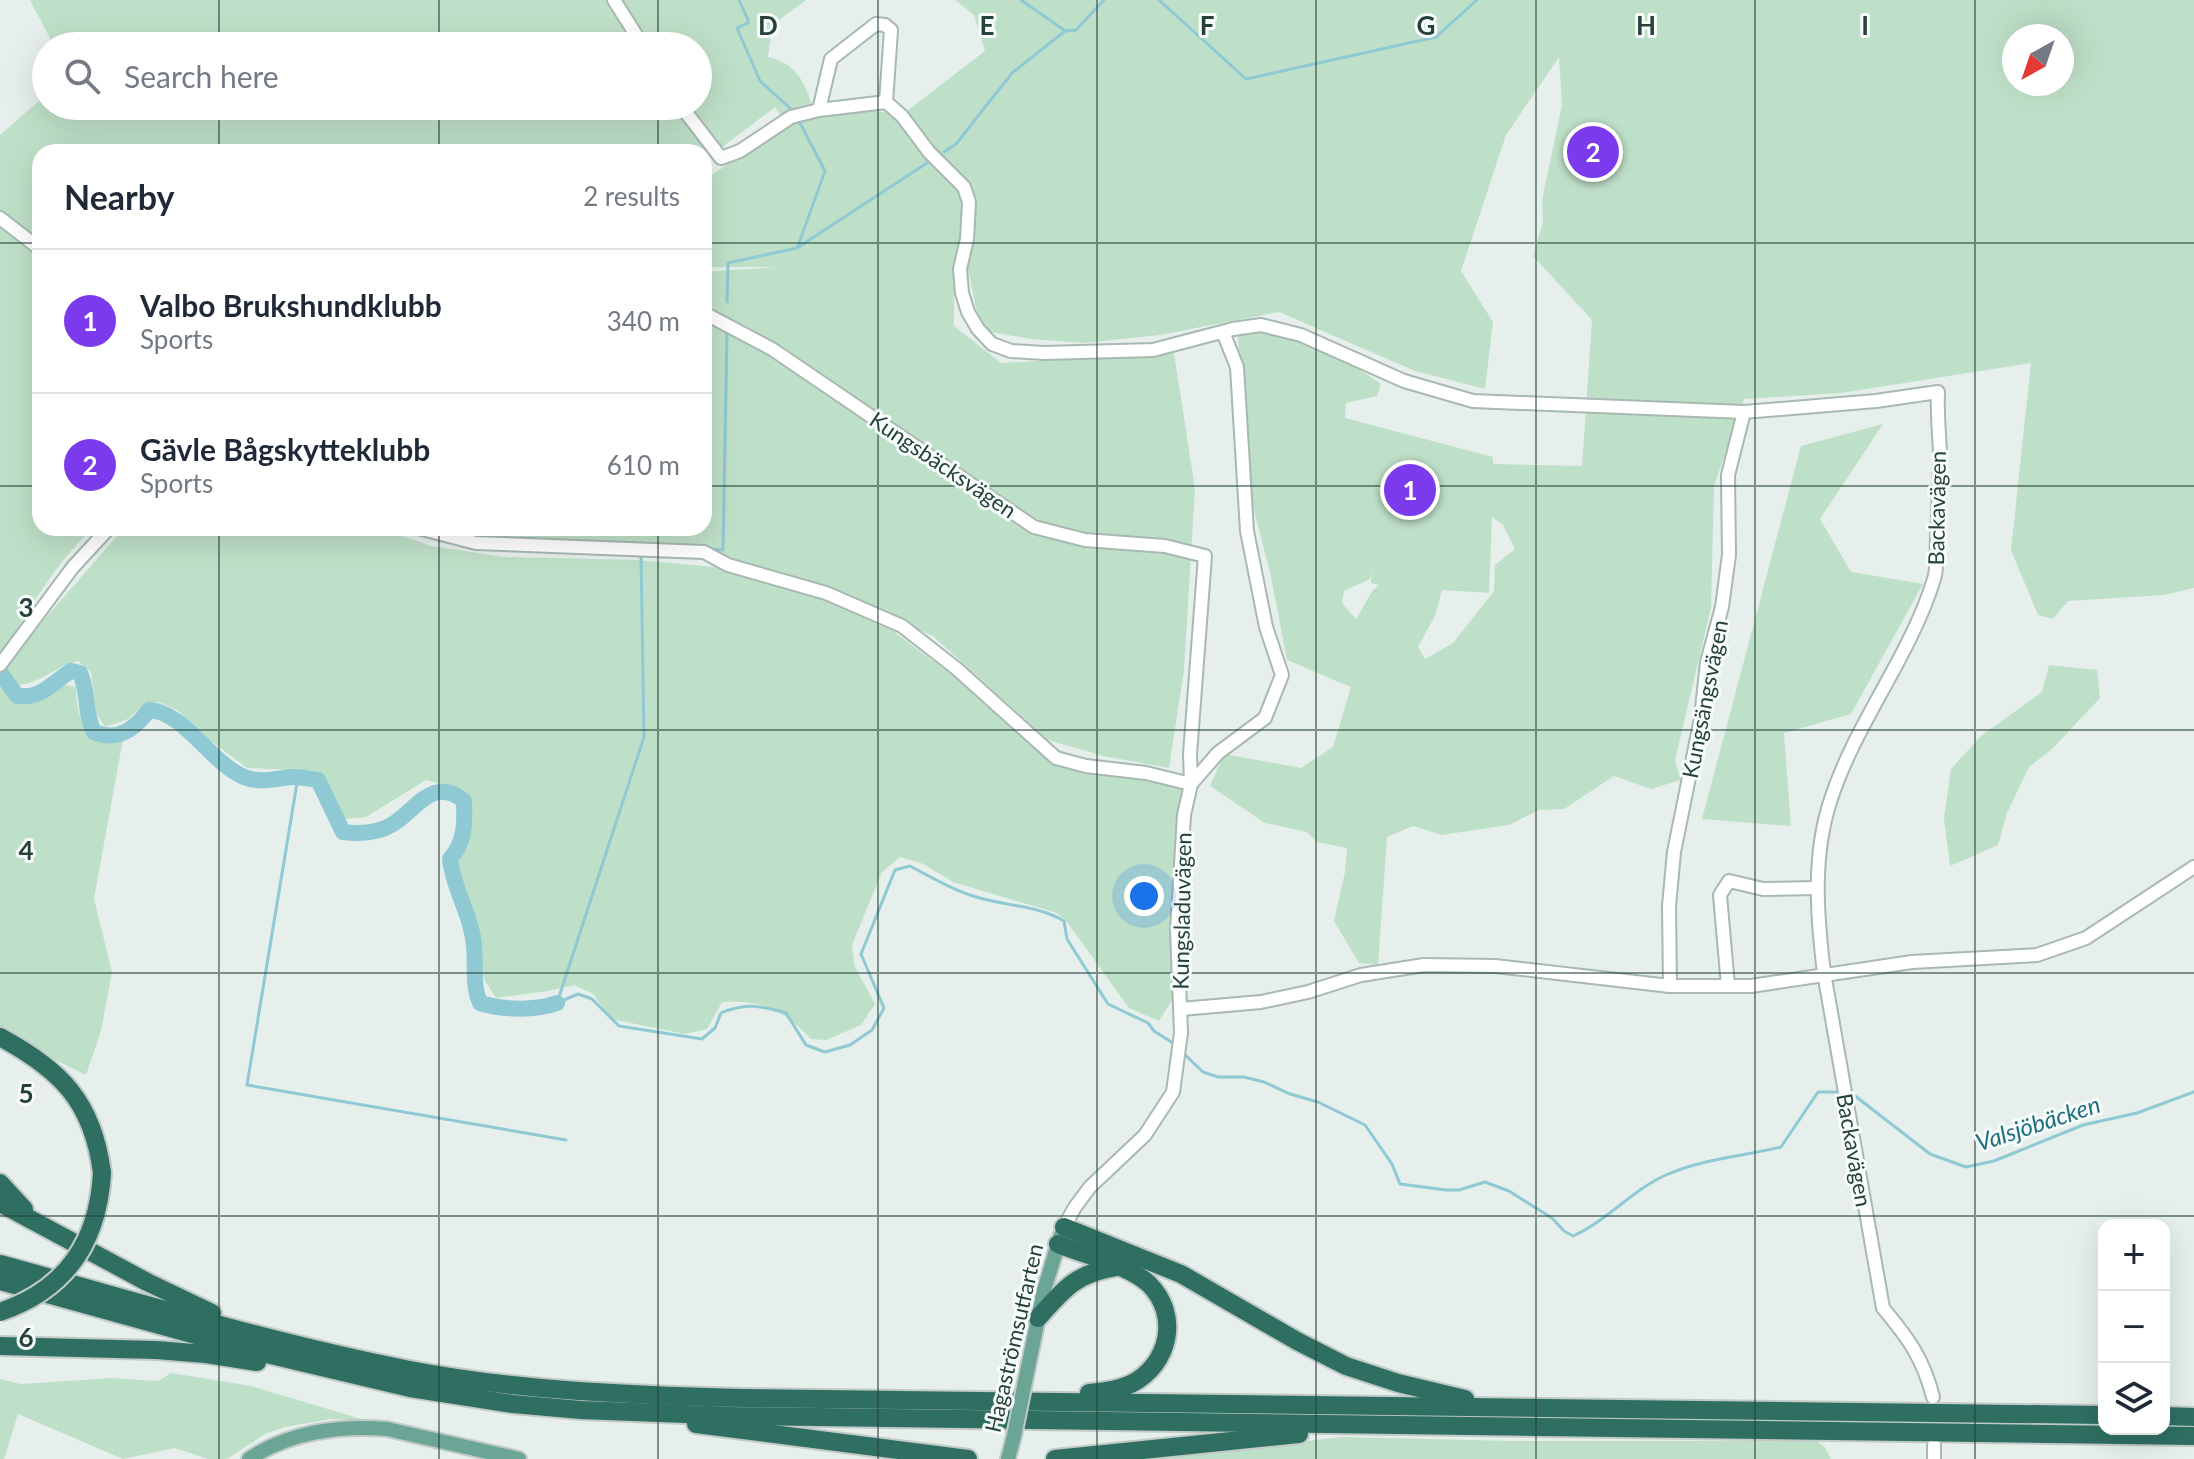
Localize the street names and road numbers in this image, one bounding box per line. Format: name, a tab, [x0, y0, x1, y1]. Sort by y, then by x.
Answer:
street label: Kungsbäcksvägen	[865, 406, 1022, 524]
street label: Backavägen	[1922, 450, 1951, 566]
street label: Kungsängsvägen	[1676, 617, 1733, 780]
street label: Kungsladuvägen	[1167, 832, 1196, 990]
street label: Backavägen	[1831, 1091, 1878, 1209]
street label: Hagaströmsutfarten	[979, 1241, 1048, 1435]

